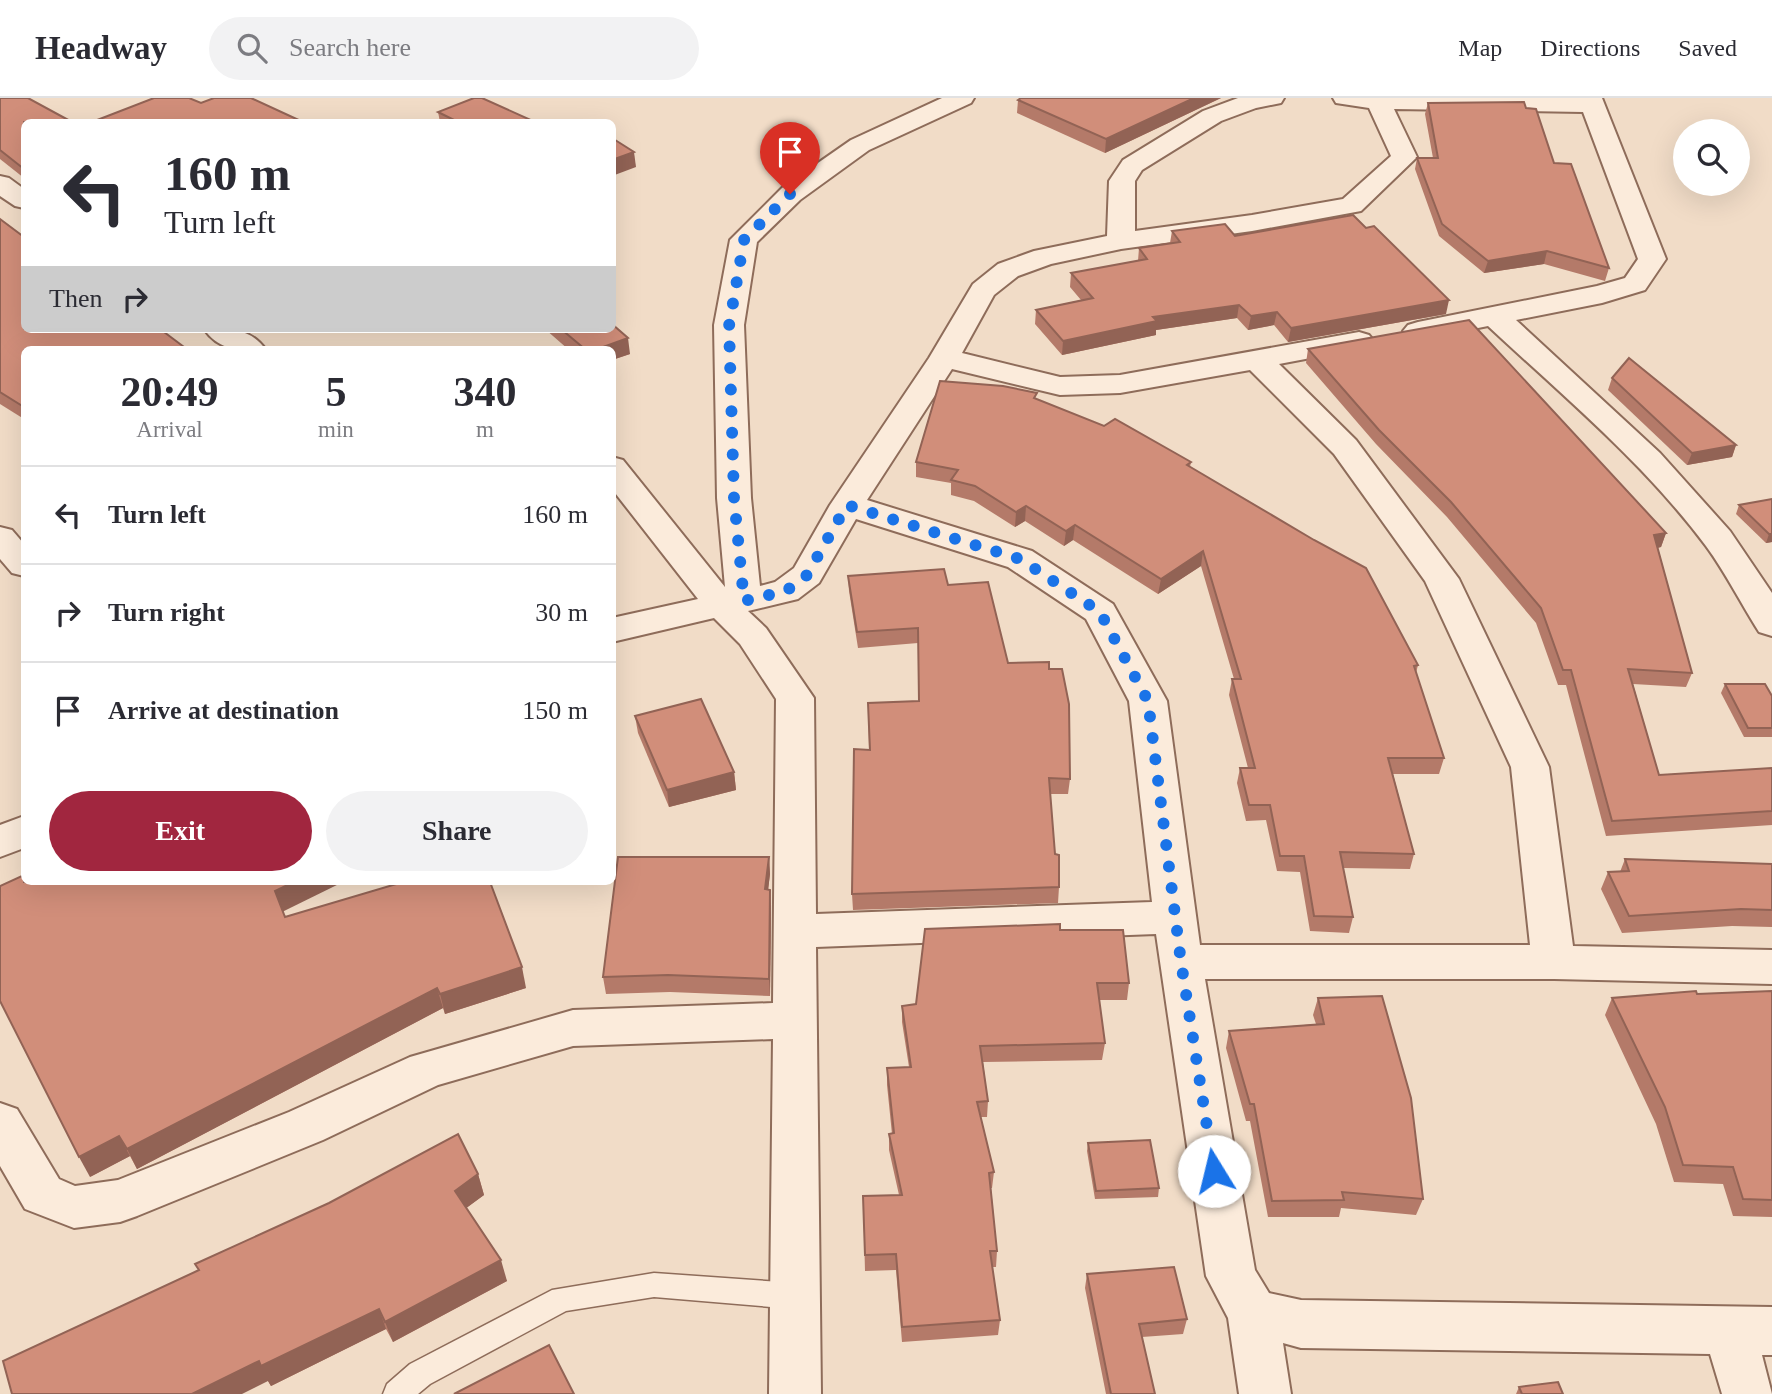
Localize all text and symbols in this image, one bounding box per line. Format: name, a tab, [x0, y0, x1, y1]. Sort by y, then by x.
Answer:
search box	[209, 17, 699, 80]
icon: search	[233, 29, 271, 67]
text: Headway	[35, 30, 167, 66]
text: Search here	[289, 33, 411, 62]
text: Map	[1458, 35, 1502, 61]
text: Directions	[1540, 35, 1640, 61]
text: Saved	[1678, 35, 1737, 61]
map controls	[1673, 119, 1750, 196]
button: search	[1673, 119, 1750, 196]
pin	[760, 122, 820, 194]
icon: arrive	[771, 133, 809, 171]
text: 160 m	[164, 146, 291, 201]
icon: left	[49, 147, 140, 238]
text: Turn left	[164, 204, 276, 240]
icon: right	[116, 280, 154, 318]
text: Then	[49, 284, 102, 313]
text: 20:49	[121, 369, 219, 415]
text: 5	[325, 369, 346, 415]
text: 340	[453, 369, 516, 415]
text: Arrival	[136, 417, 203, 442]
text: min	[318, 417, 354, 442]
text: m	[476, 417, 494, 442]
icon: left	[49, 496, 87, 534]
text: Turn left	[108, 500, 206, 529]
text: 160 m	[522, 500, 588, 529]
icon: right	[49, 594, 87, 632]
text: Turn right	[108, 598, 225, 627]
text: 30 m	[535, 598, 588, 627]
icon: arrive	[49, 692, 87, 730]
text: Arrive at destination	[108, 696, 339, 725]
text: 150 m	[522, 696, 588, 725]
button: Exit	[49, 791, 312, 871]
button: Share	[326, 791, 588, 871]
position arrow	[1177, 1134, 1251, 1208]

